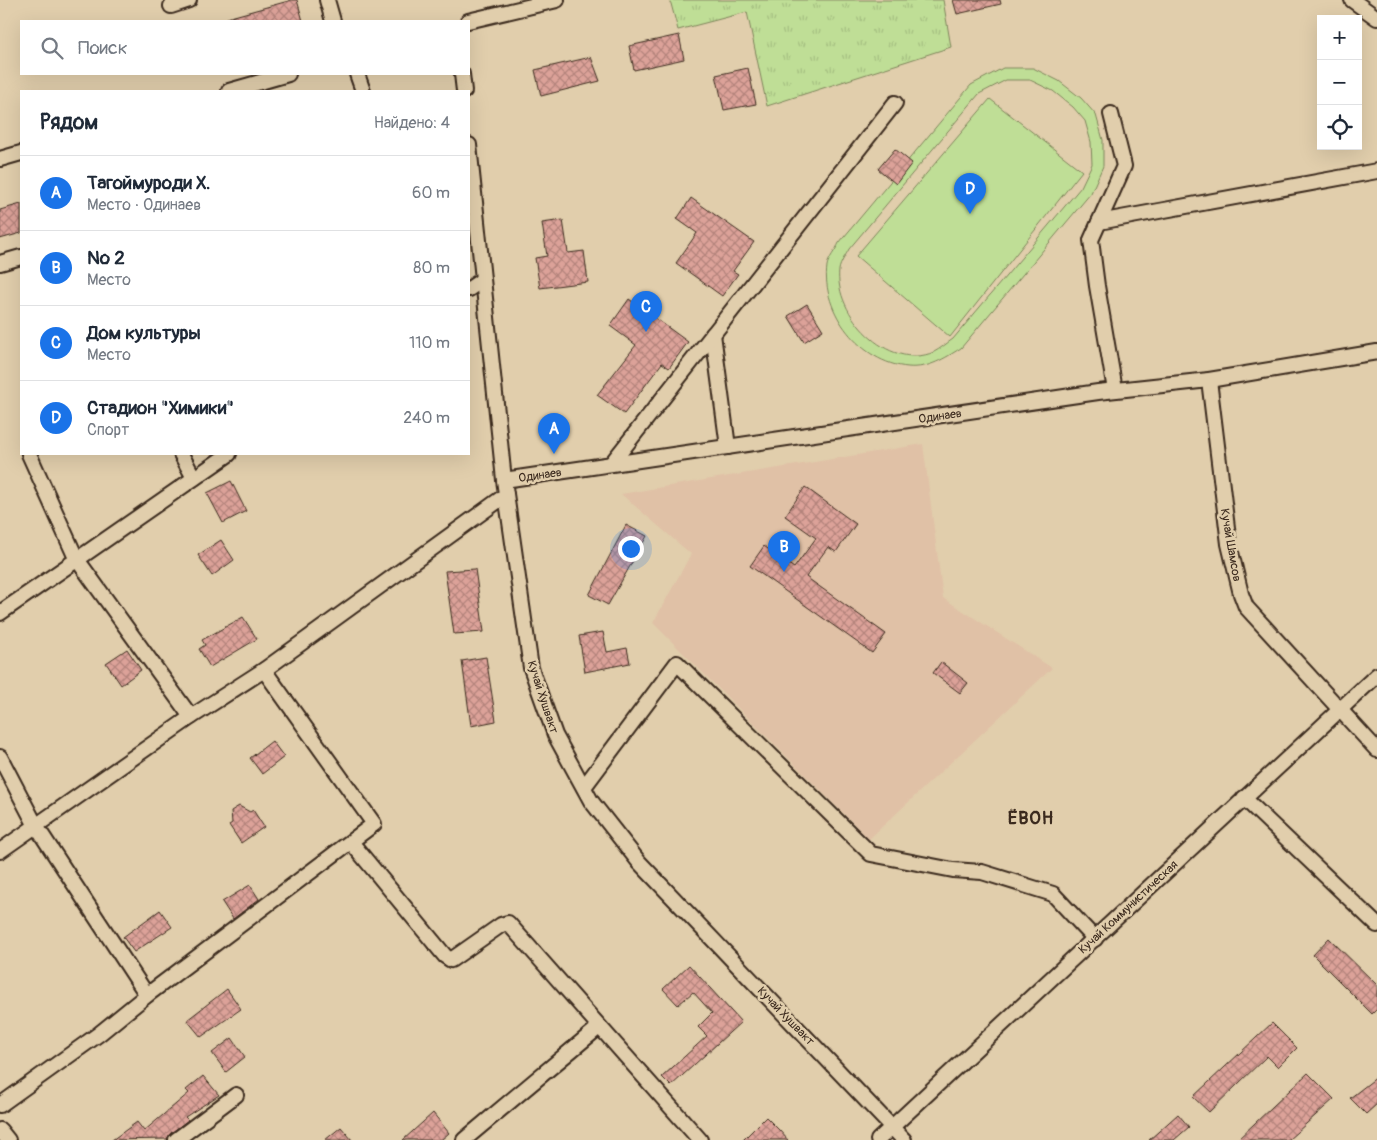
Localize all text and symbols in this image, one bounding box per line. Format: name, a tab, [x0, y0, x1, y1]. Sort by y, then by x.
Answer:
map controls	[1317, 15, 1362, 150]
button: +	[1317, 15, 1362, 60]
search box	[20, 20, 470, 75]
icon: search	[38, 34, 66, 62]
text: Поиск	[78, 36, 128, 60]
button: −	[1317, 60, 1362, 105]
button: locate	[1317, 105, 1362, 150]
text: Рядом	[40, 109, 98, 136]
text: Найдено: 4	[374, 113, 450, 133]
text: Тагоймуроди Х.	[87, 171, 210, 195]
pin: D	[954, 173, 986, 214]
text: A	[51, 183, 61, 203]
text: 60 m	[412, 183, 450, 203]
text: Место · Одинаев	[87, 195, 201, 215]
text: № 2	[87, 246, 125, 270]
text: B	[51, 258, 61, 278]
text: 80 m	[413, 258, 450, 278]
text: Место	[87, 270, 131, 290]
pin: C	[630, 291, 662, 332]
text: Дом культуры	[87, 321, 201, 345]
text: C	[51, 333, 61, 353]
text: 110 m	[409, 333, 450, 353]
text: Место	[87, 345, 131, 365]
text: Стадион "Химики"	[87, 396, 234, 420]
street label: Одинаев	[917, 406, 963, 427]
text: D	[51, 408, 61, 428]
text: 240 m	[403, 408, 450, 428]
pin: A	[538, 413, 570, 454]
text: Спорт	[87, 420, 129, 440]
street label: Одинаев	[517, 465, 563, 486]
street label: Кучай Шамсов	[1217, 507, 1244, 583]
pin: B	[768, 531, 800, 572]
your location	[618, 536, 644, 562]
street label: Кучай Хушвакт	[524, 659, 561, 736]
district label: ЁВОН	[1008, 807, 1054, 830]
street label: Кучай Коммунистическая	[1076, 857, 1181, 957]
street label: Кучай Хушвакт	[754, 984, 817, 1049]

